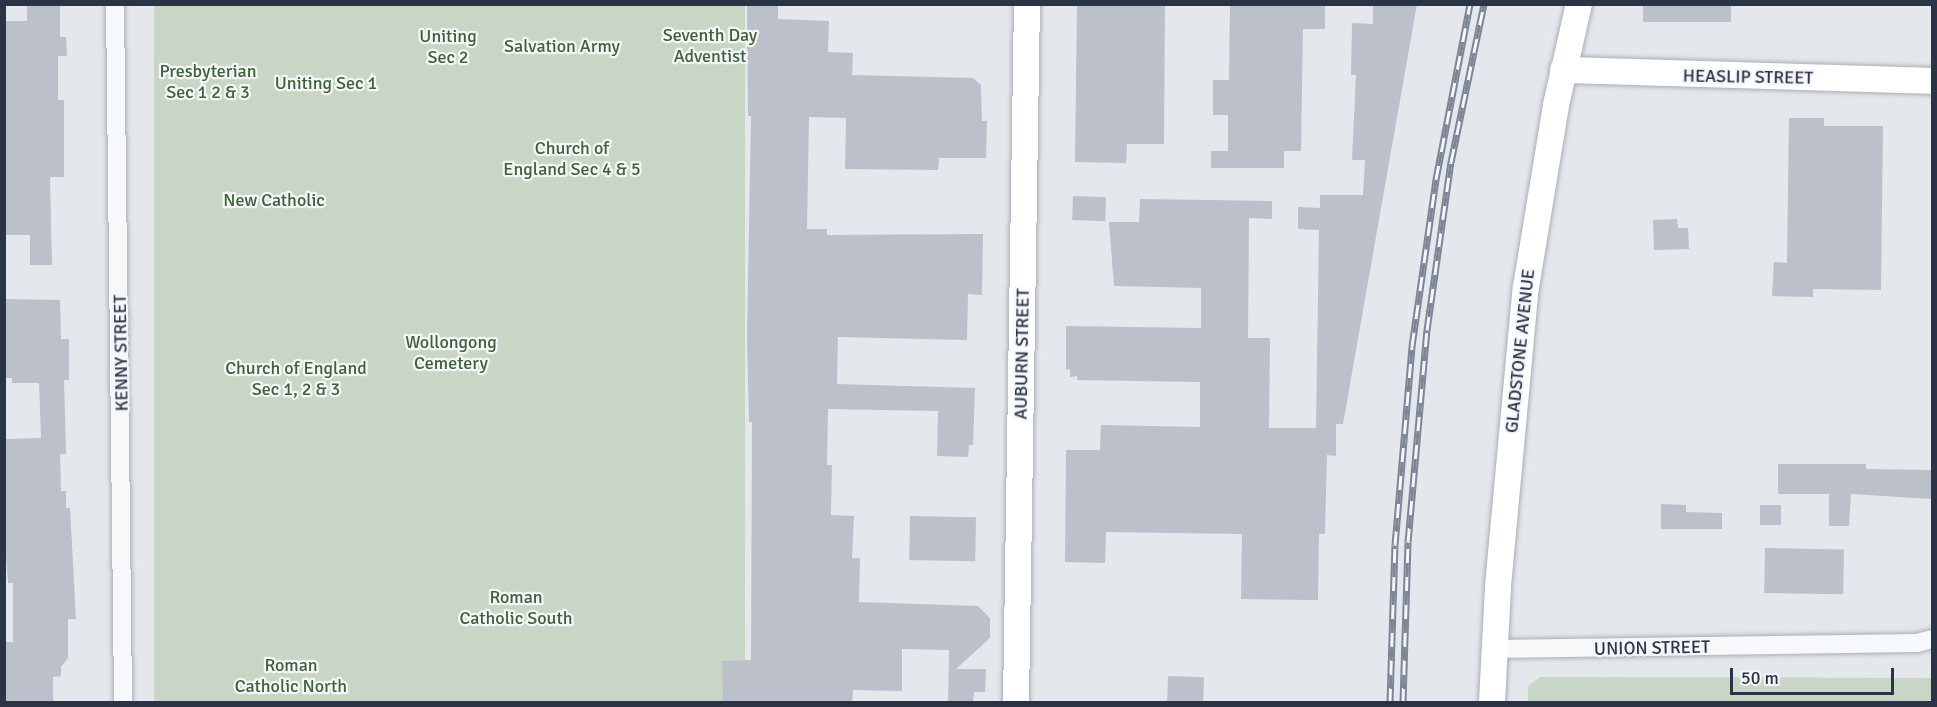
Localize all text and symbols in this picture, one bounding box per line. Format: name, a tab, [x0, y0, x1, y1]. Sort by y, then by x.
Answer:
park label: Seventh Day Adventist	[663, 25, 757, 68]
park label: Uniting Sec 2	[419, 26, 477, 68]
park label: Salvation Army	[504, 35, 620, 57]
park label: Presbyterian Sec 1 2 & 3	[159, 61, 257, 104]
street label: HEASLIP STREET	[1683, 65, 1813, 89]
park label: Uniting Sec 1	[275, 72, 377, 94]
park label: Church of England Sec 4 & 5	[503, 138, 641, 180]
park label: New Catholic	[223, 189, 325, 211]
street label: GLADSTONE AVENUE	[1501, 268, 1539, 434]
street label: AUBURN STREET	[1010, 288, 1034, 420]
street label: KENNY STREET	[109, 294, 133, 412]
park label: Wollongong Cemetery	[405, 332, 497, 374]
park label: Church of England Sec 1, 2 & 3	[225, 358, 367, 400]
park label: Roman Catholic South	[460, 587, 572, 630]
street label: UNION STREET	[1594, 636, 1710, 660]
park label: Roman Catholic North	[235, 655, 347, 698]
scale bar	[1733, 656, 1896, 694]
text: 50 m	[1741, 667, 1779, 689]

